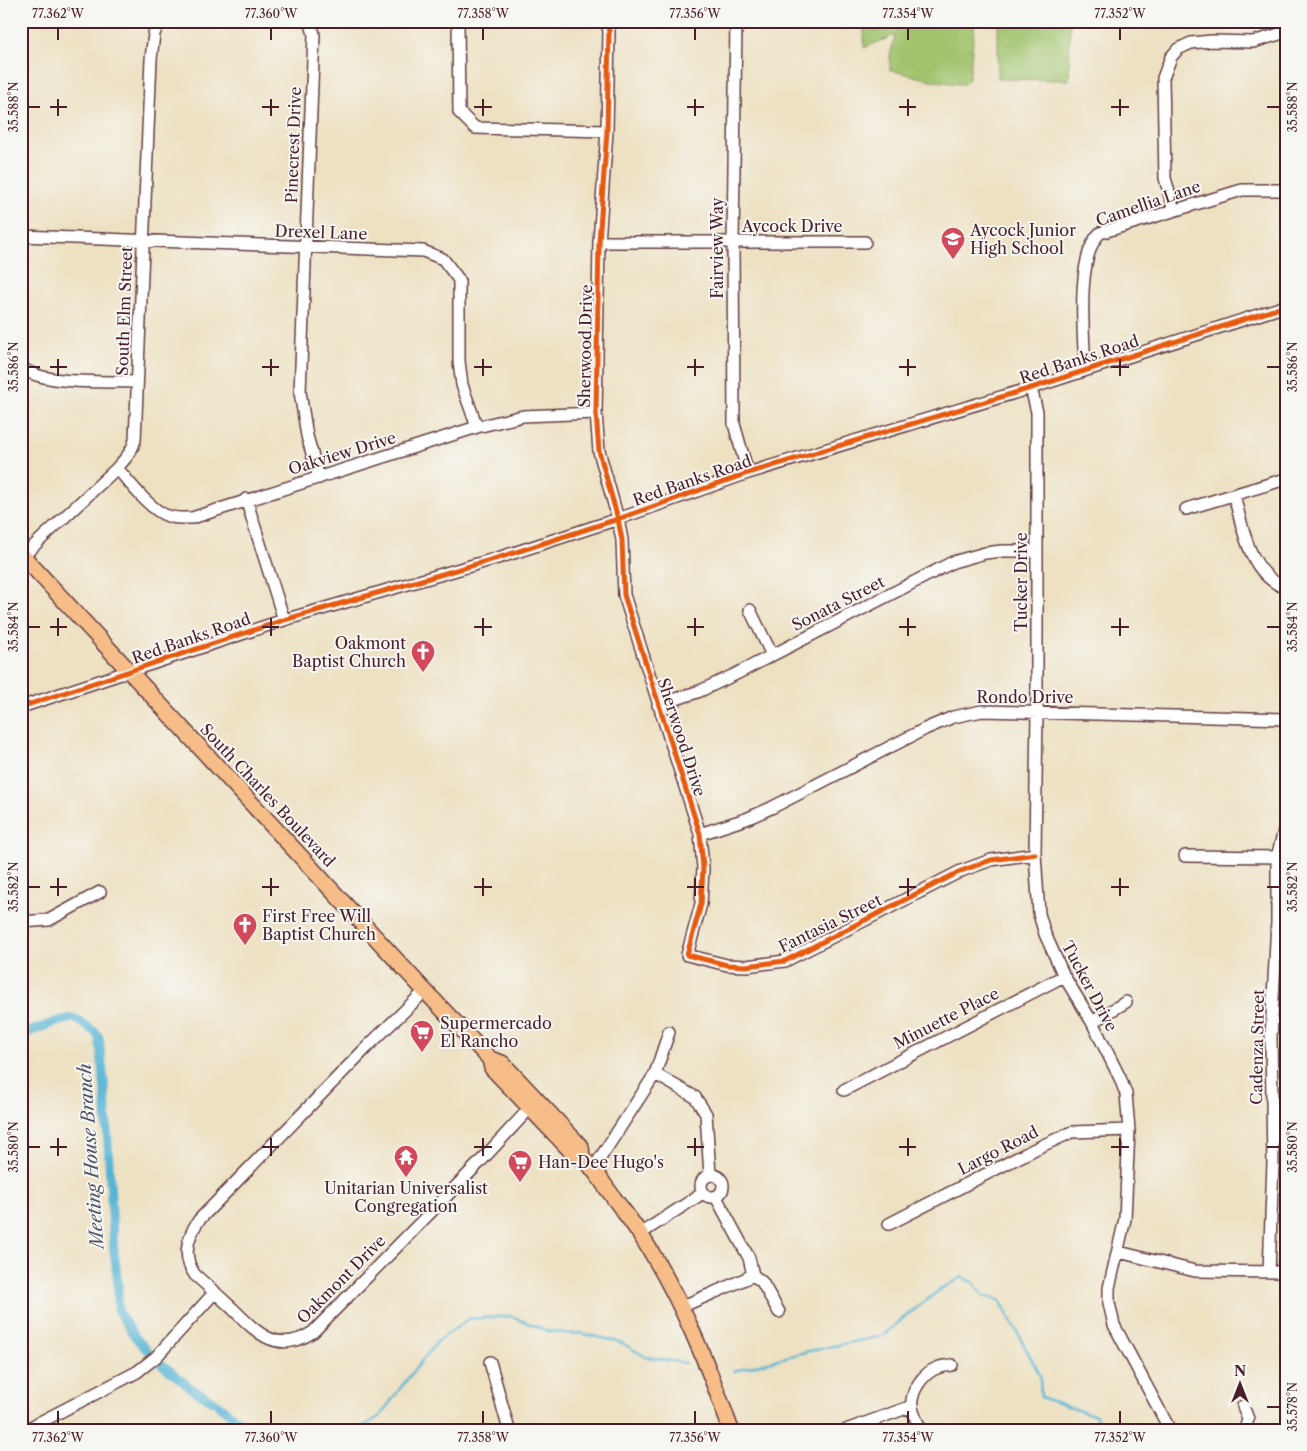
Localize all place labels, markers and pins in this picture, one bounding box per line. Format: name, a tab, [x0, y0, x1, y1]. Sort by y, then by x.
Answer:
place label: Aycock Junior High School	[969, 220, 1076, 258]
school or university icon: Aycock Junior High School	[940, 226, 966, 260]
place label: Oakmont Baptist Church	[292, 633, 406, 671]
church icon: Oakmont Baptist Church	[410, 639, 436, 673]
place label: First Free Will Baptist Church	[262, 906, 376, 944]
church icon: First Free Will Baptist Church	[232, 912, 258, 946]
place label: Supermercado El Rancho	[440, 1013, 552, 1051]
supermarket icon: Supermercado El Rancho	[409, 1019, 435, 1053]
temple icon: Unitarian Universalist Congregation	[393, 1144, 419, 1178]
supermarket icon: Han-Dee Hugo's	[507, 1149, 533, 1183]
place label: Han-Dee Hugo's	[538, 1152, 664, 1172]
place label: Unitarian Universalist Congregation	[324, 1178, 488, 1216]

